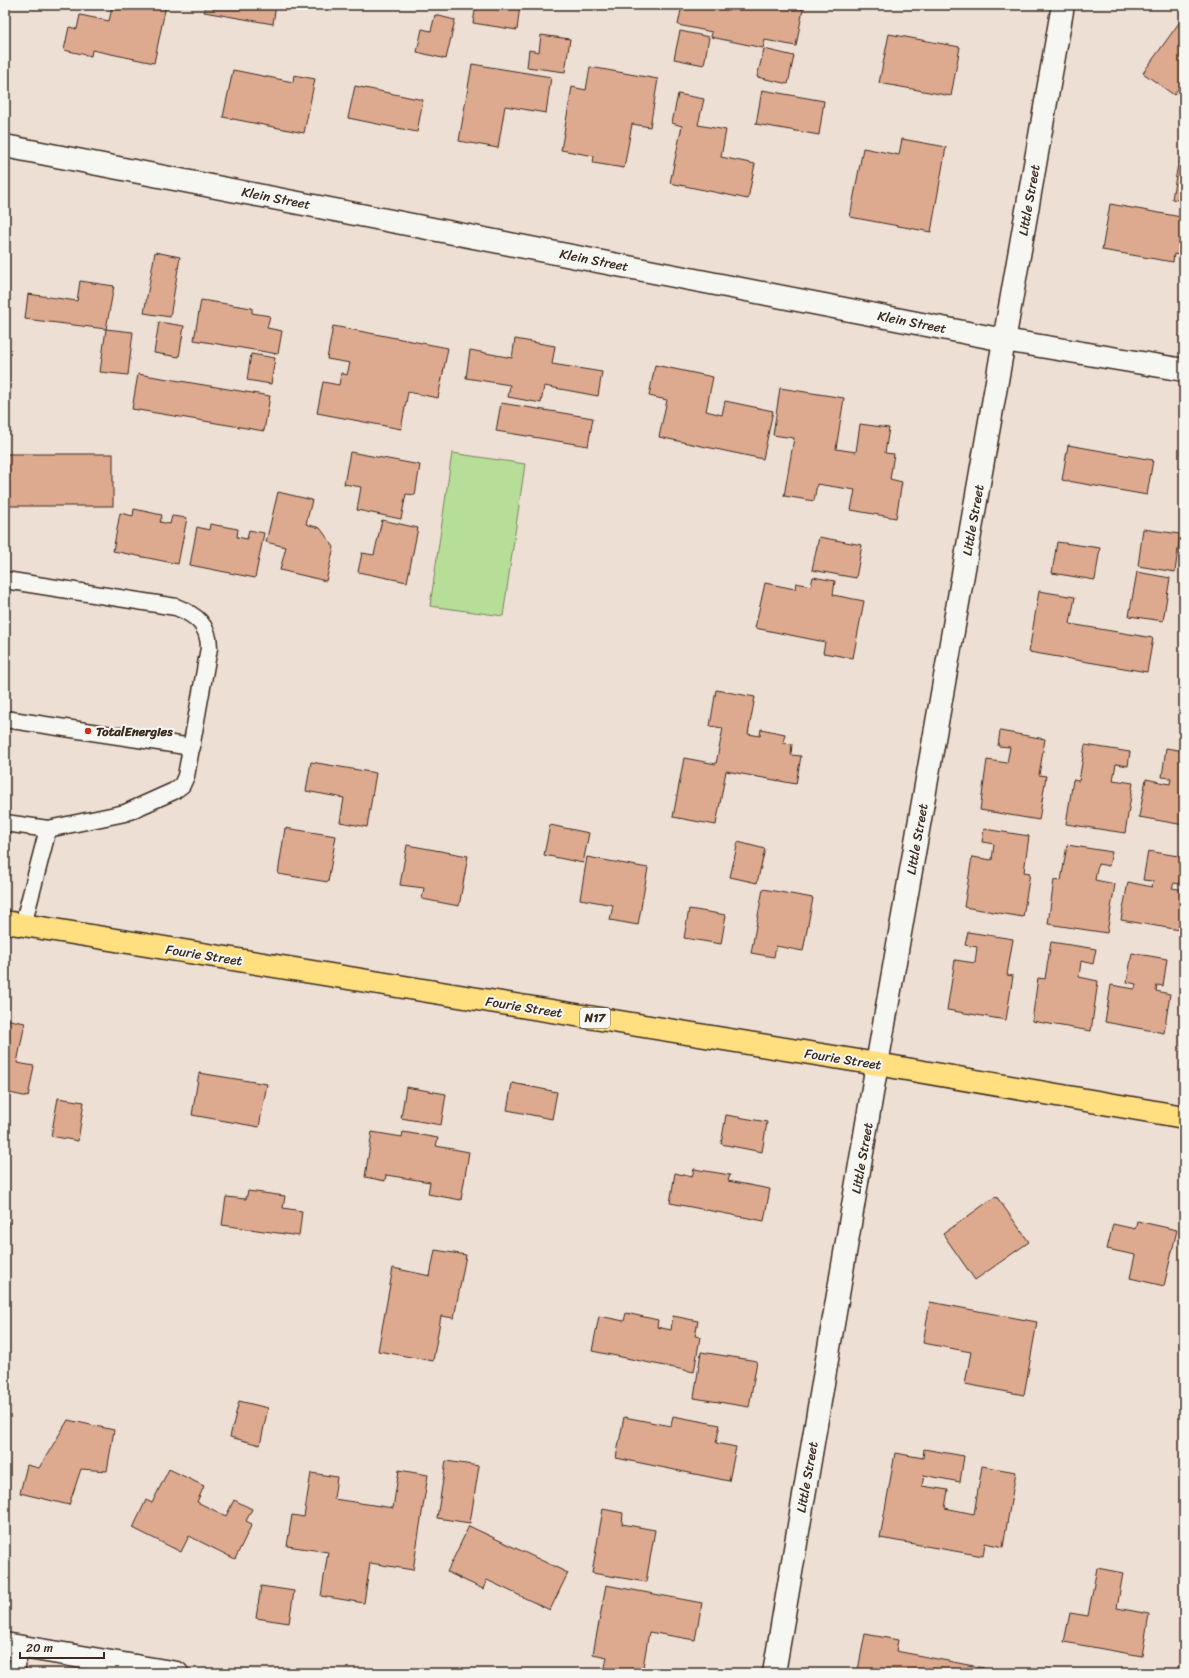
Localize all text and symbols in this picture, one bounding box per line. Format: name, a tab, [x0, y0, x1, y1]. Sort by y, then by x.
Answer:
street label: Little Street	[1011, 162, 1047, 237]
street label: Klein Street	[240, 180, 313, 216]
street label: Klein Street	[558, 242, 631, 278]
street label: Klein Street	[876, 304, 949, 340]
street label: Little Street	[955, 482, 991, 557]
place label: TotalEnergies	[96, 720, 173, 743]
marker: TotalEnergies	[83, 726, 93, 736]
street label: Little Street	[899, 801, 935, 876]
street label: Fourie Street	[164, 938, 244, 972]
street label: Fourie Street	[484, 990, 564, 1024]
road number: N17	[580, 1008, 610, 1028]
street label: Fourie Street	[803, 1042, 883, 1076]
street label: Little Street	[844, 1120, 880, 1195]
street label: Little Street	[789, 1439, 825, 1514]
scale bar	[20, 1634, 104, 1660]
text: 20 m	[26, 1637, 53, 1659]

